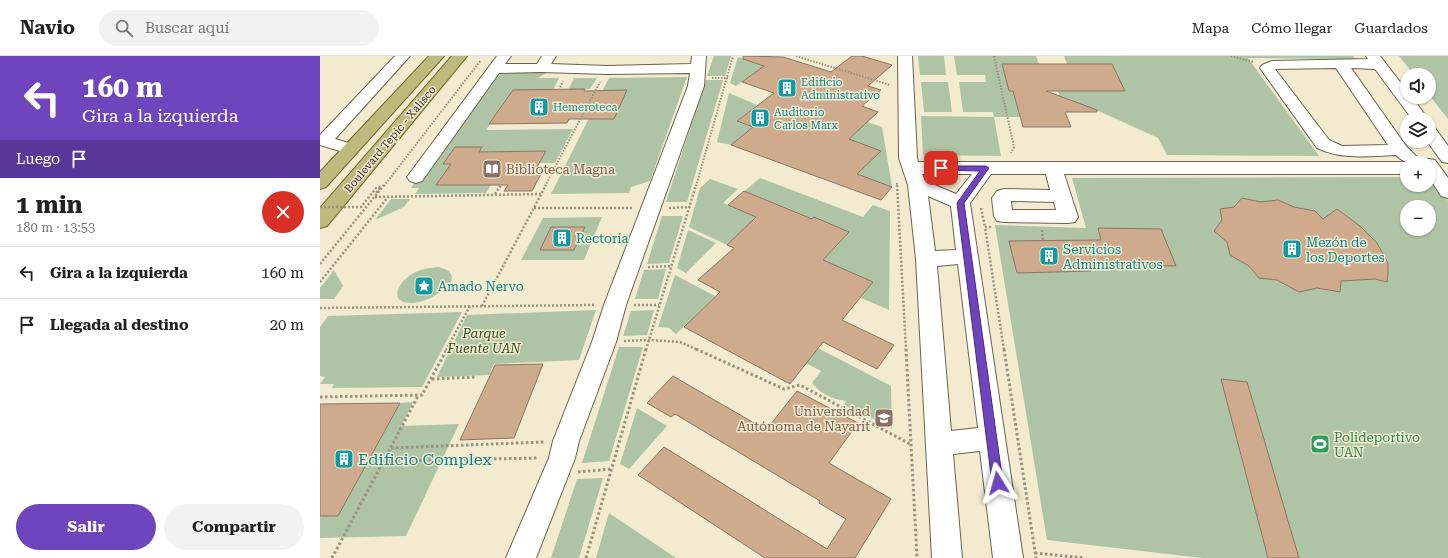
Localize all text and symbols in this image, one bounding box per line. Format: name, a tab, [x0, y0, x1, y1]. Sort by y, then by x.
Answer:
search box	[99, 10, 379, 46]
text: Navio	[20, 16, 75, 39]
icon: search	[113, 17, 135, 39]
text: Buscar aquí	[145, 19, 229, 37]
text: Mapa	[1192, 20, 1229, 36]
text: Cómo llegar	[1251, 20, 1332, 36]
text: Guardados	[1354, 20, 1428, 36]
map controls	[1400, 68, 1436, 236]
button: sound	[1400, 68, 1436, 104]
text: 160 m	[82, 71, 163, 104]
icon: left	[16, 72, 68, 124]
place label: Edificio Administrativo	[801, 76, 880, 102]
building icon: Edificio Administrativo	[776, 77, 798, 99]
street label: Boulevard Tepic - Xalisco	[342, 83, 439, 195]
building icon: Hemeroteca	[528, 96, 550, 118]
place label: Hemeroteca	[553, 101, 618, 114]
text: Gira a la izquierda	[82, 105, 238, 126]
place label: Auditorio Carlos Marx	[774, 106, 838, 132]
building icon: Auditorio Carlos Marx	[749, 107, 771, 129]
button: layers	[1400, 112, 1436, 148]
icon: arrive	[68, 148, 90, 170]
text: Luego	[16, 150, 60, 168]
pin	[924, 151, 958, 185]
button: +	[1400, 156, 1436, 192]
icon: arrive	[930, 157, 952, 179]
library icon: Biblioteca Magna	[481, 158, 503, 180]
place label: Biblioteca Magna	[506, 162, 615, 177]
text: 1 min	[16, 191, 83, 219]
button: close	[262, 191, 304, 233]
button: −	[1400, 200, 1436, 236]
text: 180 m · 13:53	[16, 220, 95, 235]
building icon: Rectoría	[551, 227, 573, 249]
place label: Rectoría	[576, 231, 629, 246]
place label: Mezón de los Deportes	[1306, 235, 1385, 265]
building icon: Mezón de los Deportes	[1281, 238, 1303, 260]
place label: Servicios Administrativos	[1063, 242, 1163, 272]
building icon: Servicios Administrativos	[1038, 245, 1060, 267]
icon: left	[16, 262, 38, 284]
text: Gira a la izquierda	[50, 264, 188, 282]
text: 160 m	[261, 264, 304, 282]
place icon: Amado Nervo	[413, 275, 435, 297]
place label: Amado Nervo	[438, 279, 524, 294]
icon: arrive	[16, 314, 38, 336]
text: Llegada al destino	[50, 316, 189, 334]
text: 20 m	[270, 316, 304, 334]
park label: Parque Fuente UAN	[446, 326, 521, 356]
place label: Universidad Autónoma de Nayarit	[737, 404, 871, 434]
school or university icon: Universidad Autónoma de Nayarit	[873, 407, 895, 429]
place label: Polideportivo UAN	[1334, 430, 1420, 460]
sports icon: Polideportivo UAN	[1309, 433, 1331, 455]
building icon: Edificio Complex	[333, 448, 355, 470]
place label: Edificio Complex	[358, 450, 492, 469]
position arrow	[977, 462, 1019, 504]
button: Salir	[16, 504, 156, 550]
button: Compartir	[164, 504, 304, 550]

